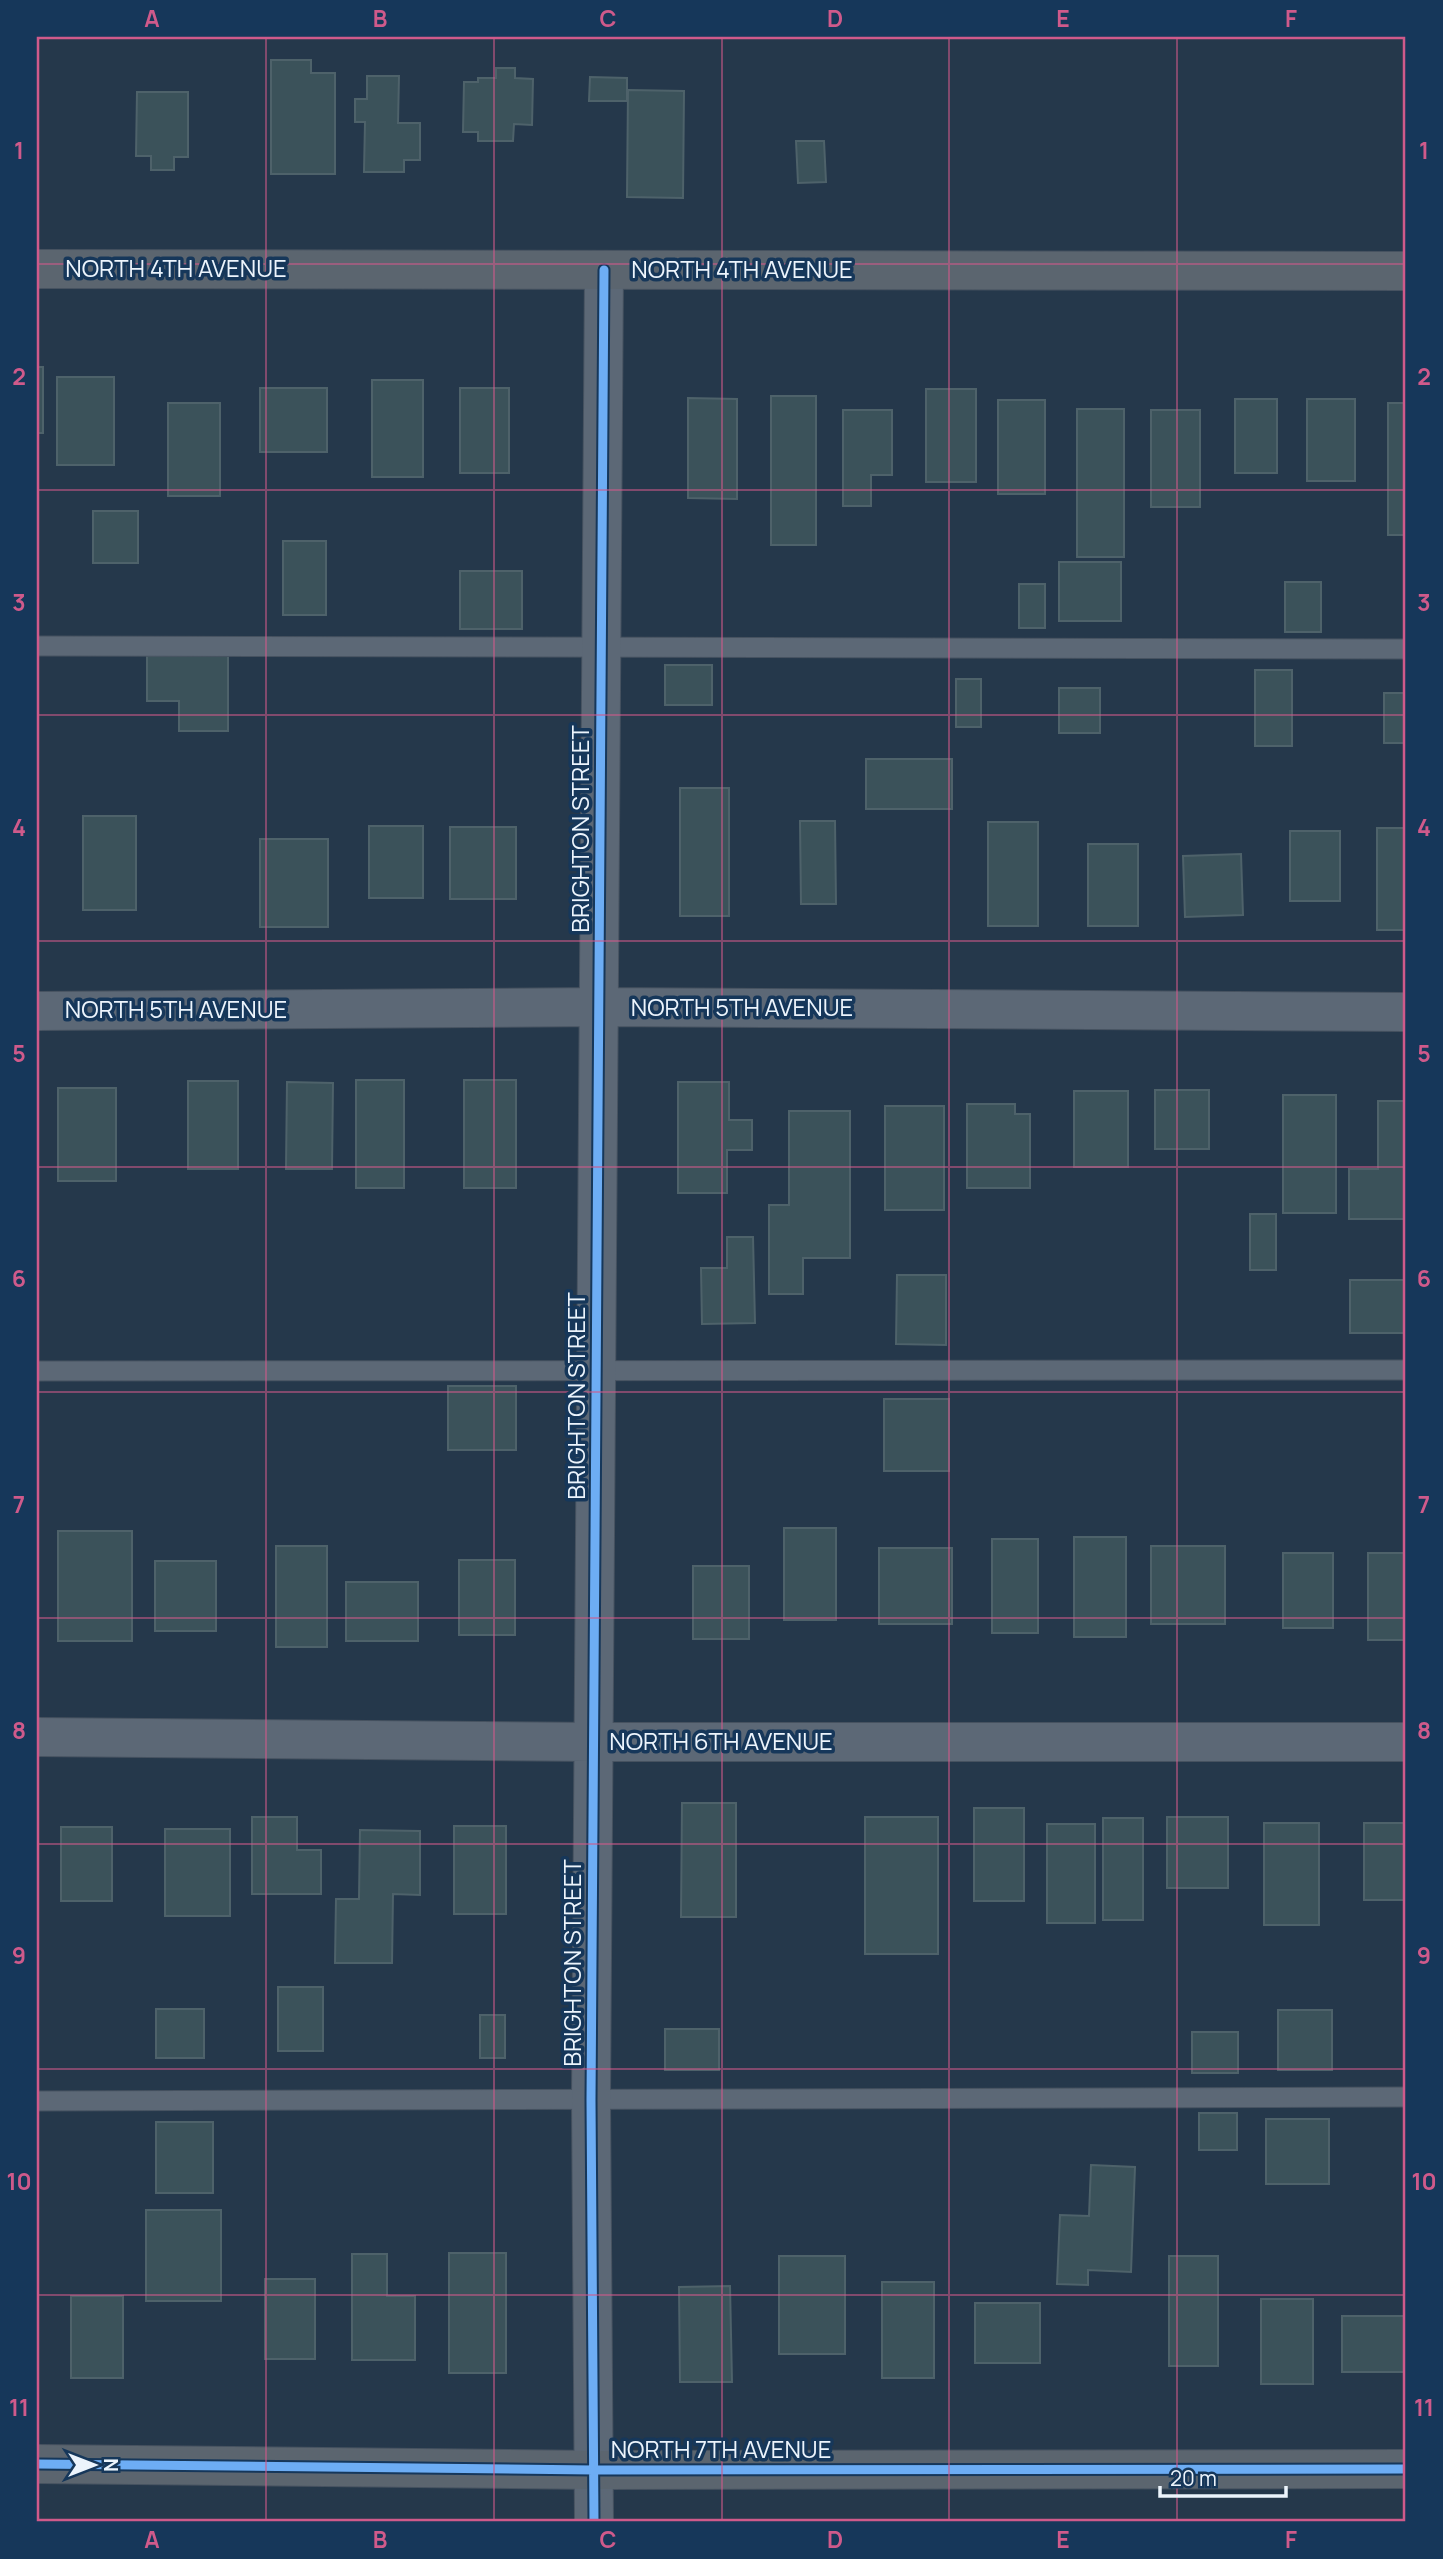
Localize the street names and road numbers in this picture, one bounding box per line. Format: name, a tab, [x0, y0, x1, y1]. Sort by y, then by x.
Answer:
street label: NORTH 4TH AVENUE	[65, 251, 287, 284]
street label: NORTH 4TH AVENUE	[631, 252, 853, 285]
street label: BRIGHTON STREET	[563, 725, 596, 933]
street label: NORTH 5TH AVENUE	[631, 990, 853, 1023]
street label: NORTH 5TH AVENUE	[65, 992, 287, 1025]
street label: BRIGHTON STREET	[559, 1292, 592, 1500]
street label: NORTH 6TH AVENUE	[609, 1724, 833, 1757]
street label: BRIGHTON STREET	[555, 1859, 588, 2067]
street label: NORTH 7TH AVENUE	[611, 2432, 831, 2465]

